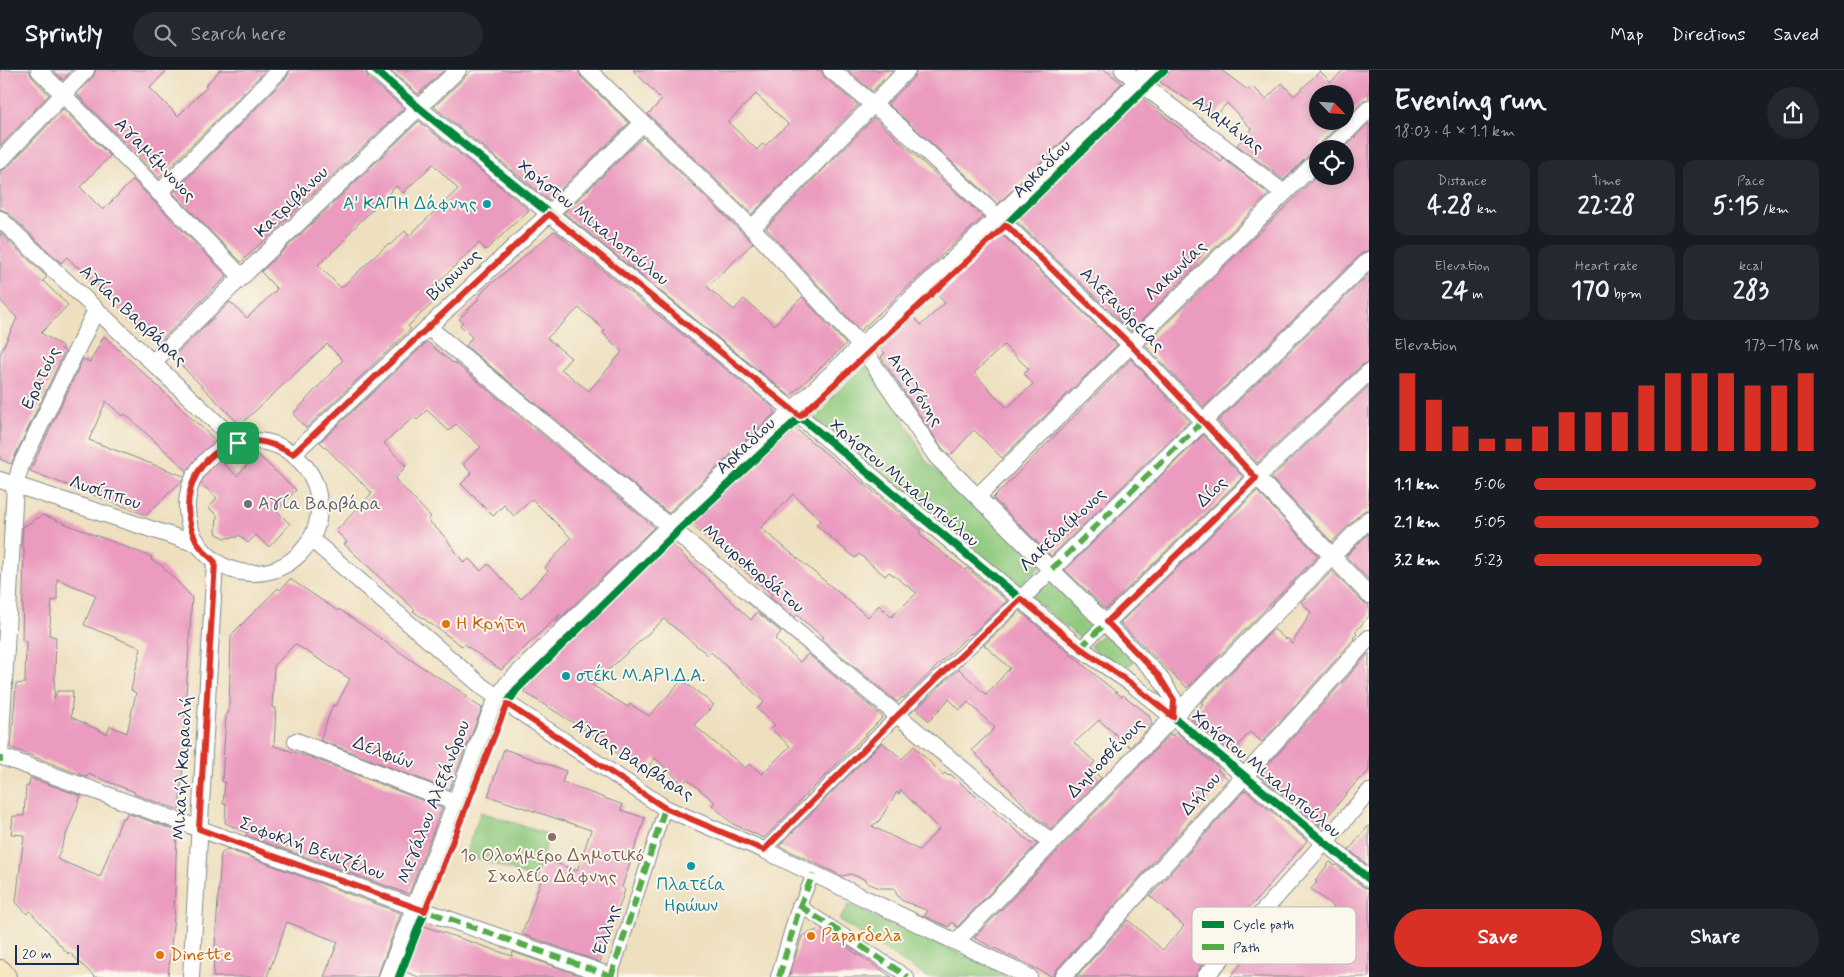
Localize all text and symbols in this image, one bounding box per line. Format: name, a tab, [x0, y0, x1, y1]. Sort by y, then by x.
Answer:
search box	[133, 12, 483, 57]
text: Sprintly	[25, 19, 103, 50]
icon: search	[151, 21, 179, 49]
text: Search here	[191, 22, 286, 47]
text: Map	[1611, 23, 1644, 47]
text: Directions	[1672, 23, 1746, 47]
text: Saved	[1774, 23, 1819, 47]
text: Evening run	[1394, 83, 1547, 120]
north arrow	[1309, 85, 1354, 130]
map controls	[1309, 85, 1354, 185]
button: share	[1767, 87, 1819, 139]
street label: Αλαμάνας	[1187, 90, 1269, 160]
street label: Αγαμέμνονος	[109, 112, 202, 207]
text: 18:03 · 4 × 1.1 km	[1394, 121, 1515, 142]
street label: Αρκαδίου	[1007, 134, 1077, 204]
button: locate	[1309, 140, 1354, 185]
street label: Χρήστου Μιχαλοπούλου	[512, 154, 674, 292]
street label: Κατριβάνου	[250, 161, 334, 243]
text: Distance	[1438, 172, 1487, 190]
text: Time	[1592, 172, 1621, 190]
text: Pace	[1737, 172, 1765, 190]
text: 4.28	[1427, 190, 1473, 223]
text: 22:28	[1577, 190, 1636, 223]
text: 5:15	[1713, 190, 1759, 223]
place label: Α' ΚΑΠΗ Δάφνης	[343, 192, 477, 216]
marker: Α' ΚΑΠΗ Δάφνης	[481, 198, 493, 210]
text: km	[1473, 200, 1497, 218]
text: /km	[1759, 200, 1789, 218]
street label: Λακωνίας	[1140, 235, 1212, 307]
street label: Βύρωνος	[422, 244, 487, 306]
text: Elevation	[1435, 257, 1490, 275]
text: Heart rate	[1575, 257, 1638, 275]
text: kcal	[1739, 257, 1763, 275]
street label: Αγίας Βαρβάρας	[74, 260, 192, 372]
street label: Αλεξανδρείας	[1074, 262, 1170, 358]
text: 24	[1441, 275, 1468, 308]
text: 170	[1571, 275, 1610, 308]
text: 283	[1733, 275, 1769, 308]
text: m	[1468, 285, 1483, 303]
text: bpm	[1610, 285, 1642, 303]
text: Elevation	[1394, 335, 1457, 356]
text: 173–178 m	[1744, 335, 1819, 356]
street label: Ερατούς	[16, 343, 66, 413]
street label: Αντιγόνης	[882, 348, 948, 432]
street label: Αρκαδίου	[711, 412, 781, 480]
street label: Χρήστου Μιχαλοπούλου	[824, 413, 984, 553]
pin	[217, 422, 259, 464]
icon: arrive	[224, 429, 252, 457]
street label: Λυσίππου	[66, 470, 144, 516]
street label: Δίος	[1191, 471, 1233, 513]
text: 1.1 km	[1394, 474, 1439, 495]
text: 5:06	[1474, 474, 1506, 495]
street label: Λακεδαίμονος	[1014, 483, 1112, 577]
place label: Αγία Βαρβάρα	[258, 492, 381, 516]
marker: Αγία Βαρβάρα	[242, 498, 254, 510]
text: 2.1 km	[1394, 512, 1440, 533]
text: 5:05	[1474, 512, 1505, 533]
street label: Μαυροκορδάτου	[697, 519, 809, 619]
text: 3.2 km	[1394, 550, 1440, 571]
text: 5:23	[1474, 550, 1502, 571]
place label: Η Κρήτη	[456, 612, 526, 636]
marker: Η Κρήτη	[440, 618, 452, 630]
place label: στέκι Μ.ΑΡΙ.Δ.Α.	[576, 663, 706, 688]
marker: στέκι Μ.ΑΡΙ.Δ.Α.	[560, 670, 572, 682]
street label: Μιχαήλ Καραολή	[167, 695, 199, 841]
street label: Χρήστου Μιχαλοπούλου	[1186, 704, 1346, 844]
street label: Δημοσθένους	[1061, 712, 1150, 803]
street label: Αγίας Βαρβάρας	[568, 713, 698, 807]
street label: Μεγάλου Αλεξάνδρου	[392, 717, 476, 887]
street label: Δελφών	[349, 731, 417, 775]
street label: Δήλου	[1175, 767, 1227, 821]
street label: Σοφοκλή Βενιζέλου	[236, 811, 388, 886]
marker: 1ο Ολοήμερο Δημοτικό Σχολείο Δάφνης	[546, 831, 558, 843]
place label: 1ο Ολοήμερο Δημοτικό Σχολείο Δάφνης	[460, 844, 644, 889]
marker: Πλατεία Ηρώων	[685, 860, 697, 872]
place label: Πλατεία Ηρώων	[657, 873, 726, 918]
street label: Έλλης	[588, 901, 626, 958]
legend	[1192, 907, 1356, 964]
button: Save	[1394, 909, 1602, 967]
button: Share	[1612, 909, 1819, 967]
text: Cycle path	[1233, 916, 1294, 934]
place label: Paparδeλa	[821, 924, 902, 948]
marker: Paparδeλa	[805, 930, 817, 942]
text: Path	[1233, 939, 1260, 957]
scale bar	[15, 942, 79, 965]
place label: Dinette	[170, 943, 232, 967]
text: 20 m	[22, 945, 52, 963]
marker: Dinette	[154, 949, 166, 961]

